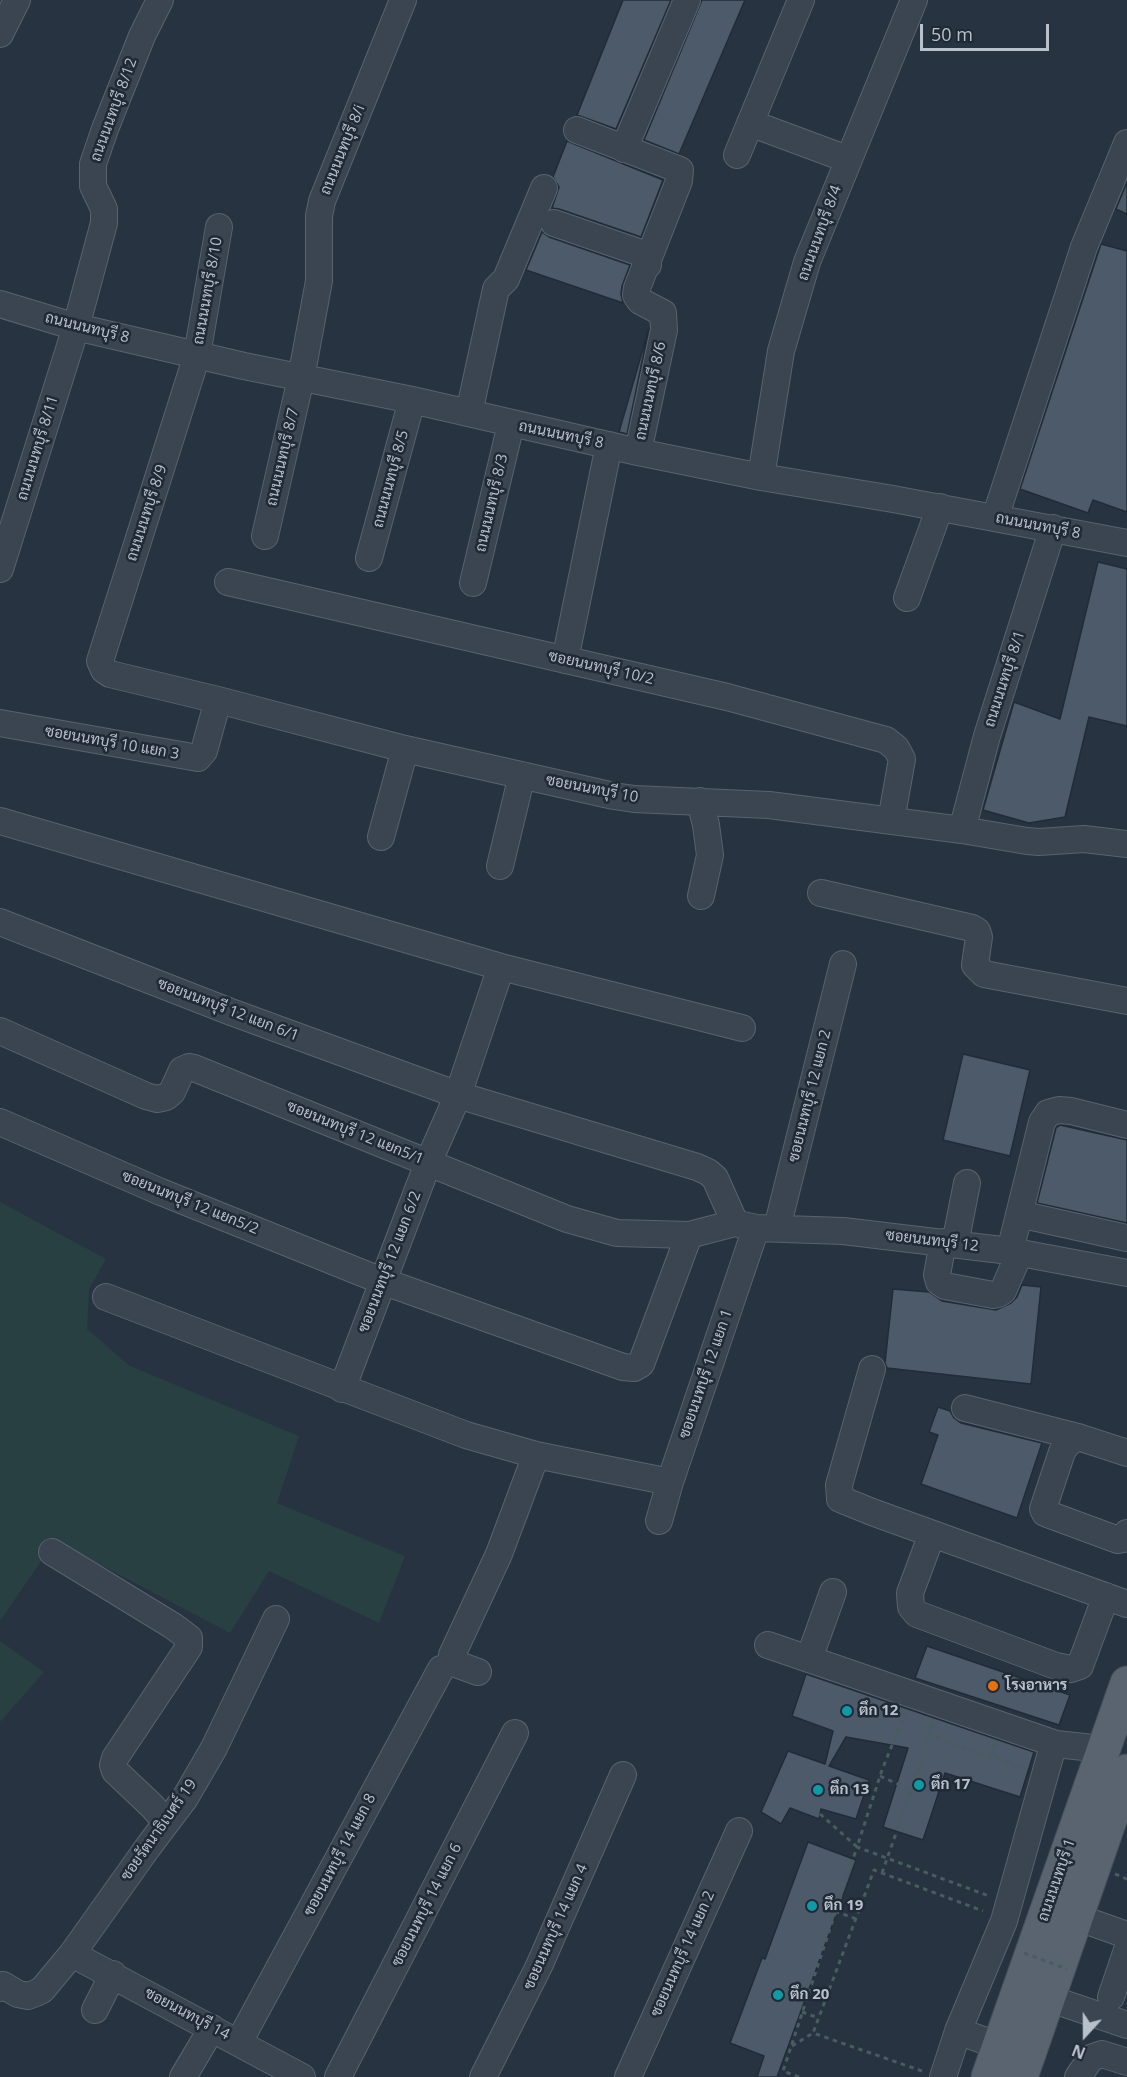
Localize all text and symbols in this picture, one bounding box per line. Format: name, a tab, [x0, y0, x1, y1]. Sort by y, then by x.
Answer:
scale bar	[923, 12, 1052, 50]
text: 50 m	[931, 22, 973, 46]
street label: ถนนนนทบุรี 8/12	[87, 56, 141, 164]
street label: ถนนนนทบุรี 8/i	[317, 102, 369, 198]
street label: ถนนนนทบุรี 8/4	[794, 183, 846, 283]
street label: ถนนนนทบุรี 8/10	[190, 236, 226, 346]
street label: ถนนนนทบุรี 8	[43, 309, 131, 347]
street label: ถนนนนทบุรี 8/6	[632, 340, 670, 442]
street label: ถนนนนทบุรี 8/11	[13, 393, 63, 503]
street label: ถนนนนทบุรี 8/7	[263, 406, 303, 508]
street label: ถนนนนทบุรี 8	[517, 417, 605, 453]
street label: ถนนนนทบุรี 8/5	[369, 428, 413, 530]
street label: ถนนนนทบุรี 8/3	[472, 452, 512, 554]
street label: ถนนนนทบุรี 8/9	[123, 463, 171, 563]
street label: ถนนนนทบุรี 8	[994, 509, 1082, 543]
street label: ถนนนนทบุรี 8/1	[981, 629, 1029, 729]
street label: ซอยนนทบุรี 10/2	[547, 647, 655, 689]
street label: ซอยนนทบุรี 10 แยก 3	[44, 722, 180, 764]
street label: ซอยนนทบุรี 10	[544, 771, 640, 807]
street label: ซอยนนทบุรี 12 แยก 6/1	[155, 975, 301, 1045]
street label: ซอยนนทบุรี 12 แยก 2	[785, 1028, 835, 1164]
street label: ซอยนนทบุรี 12 แยก5/1	[284, 1097, 426, 1169]
street label: ซอยนนทบุรี 12 แยก5/2	[119, 1167, 261, 1239]
street label: ซอยนนทบุรี 12 แยก 6/2	[355, 1189, 425, 1335]
street label: ซอยนนทบุรี 12	[884, 1226, 980, 1256]
street label: ซอยนนทบุรี 12 แยก 1	[675, 1307, 737, 1441]
place label: โรงอาหาร	[1005, 1677, 1067, 1695]
marker: โรงอาหาร	[986, 1679, 1000, 1693]
place label: ตึก 12	[859, 1702, 898, 1720]
marker: ตึก 12	[840, 1704, 854, 1718]
street label: ซอยรัตนาธิเบศร์ 19	[117, 1776, 201, 1884]
place label: ตึก 17	[931, 1776, 970, 1794]
marker: ตึก 17	[912, 1778, 926, 1792]
place label: ตึก 13	[830, 1781, 869, 1799]
marker: ตึก 13	[811, 1783, 825, 1797]
street label: ซอยนนทบุรี 14 แยก 8	[300, 1791, 380, 1919]
street label: ถนนนนทบุรี 1	[1034, 1836, 1080, 1924]
street label: ซอยนนทบุรี 14 แยก 6	[388, 1840, 466, 1970]
street label: ซอยนนทบุรี 14 แยก 4	[520, 1861, 592, 1993]
street label: ซอยนนทบุรี 14 แยก 2	[647, 1888, 719, 2020]
place label: ตึก 19	[824, 1897, 863, 1915]
marker: ตึก 19	[805, 1899, 819, 1913]
street label: ซอยนนทบุรี 14	[141, 1984, 233, 2044]
place label: ตึก 20	[790, 1986, 829, 2004]
marker: ตึก 20	[771, 1988, 785, 2002]
north arrow	[1055, 2005, 1115, 2065]
text: N	[1069, 2039, 1089, 2064]

